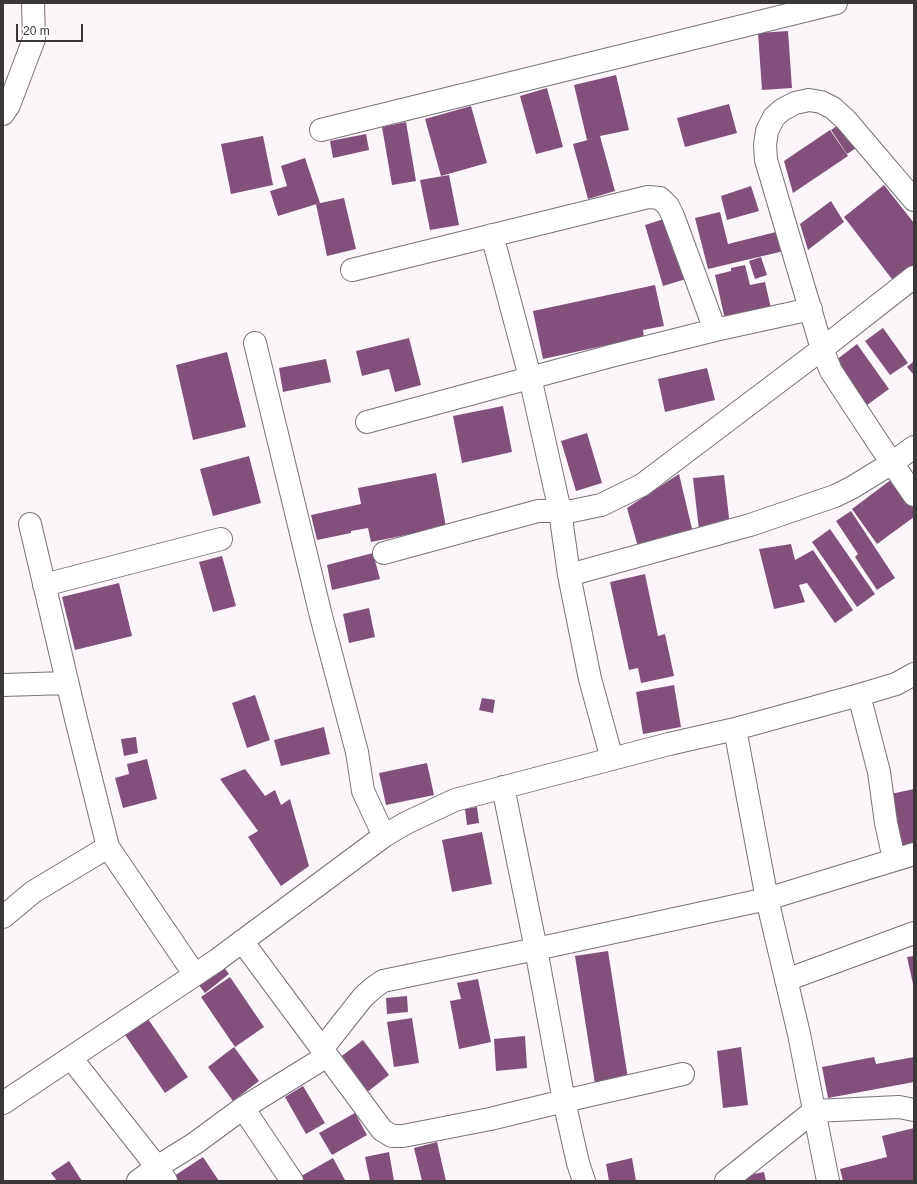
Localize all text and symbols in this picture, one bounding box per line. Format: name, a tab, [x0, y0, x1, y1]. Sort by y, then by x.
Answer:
scale bar	[18, 16, 85, 42]
text: 20 m	[23, 24, 50, 38]

